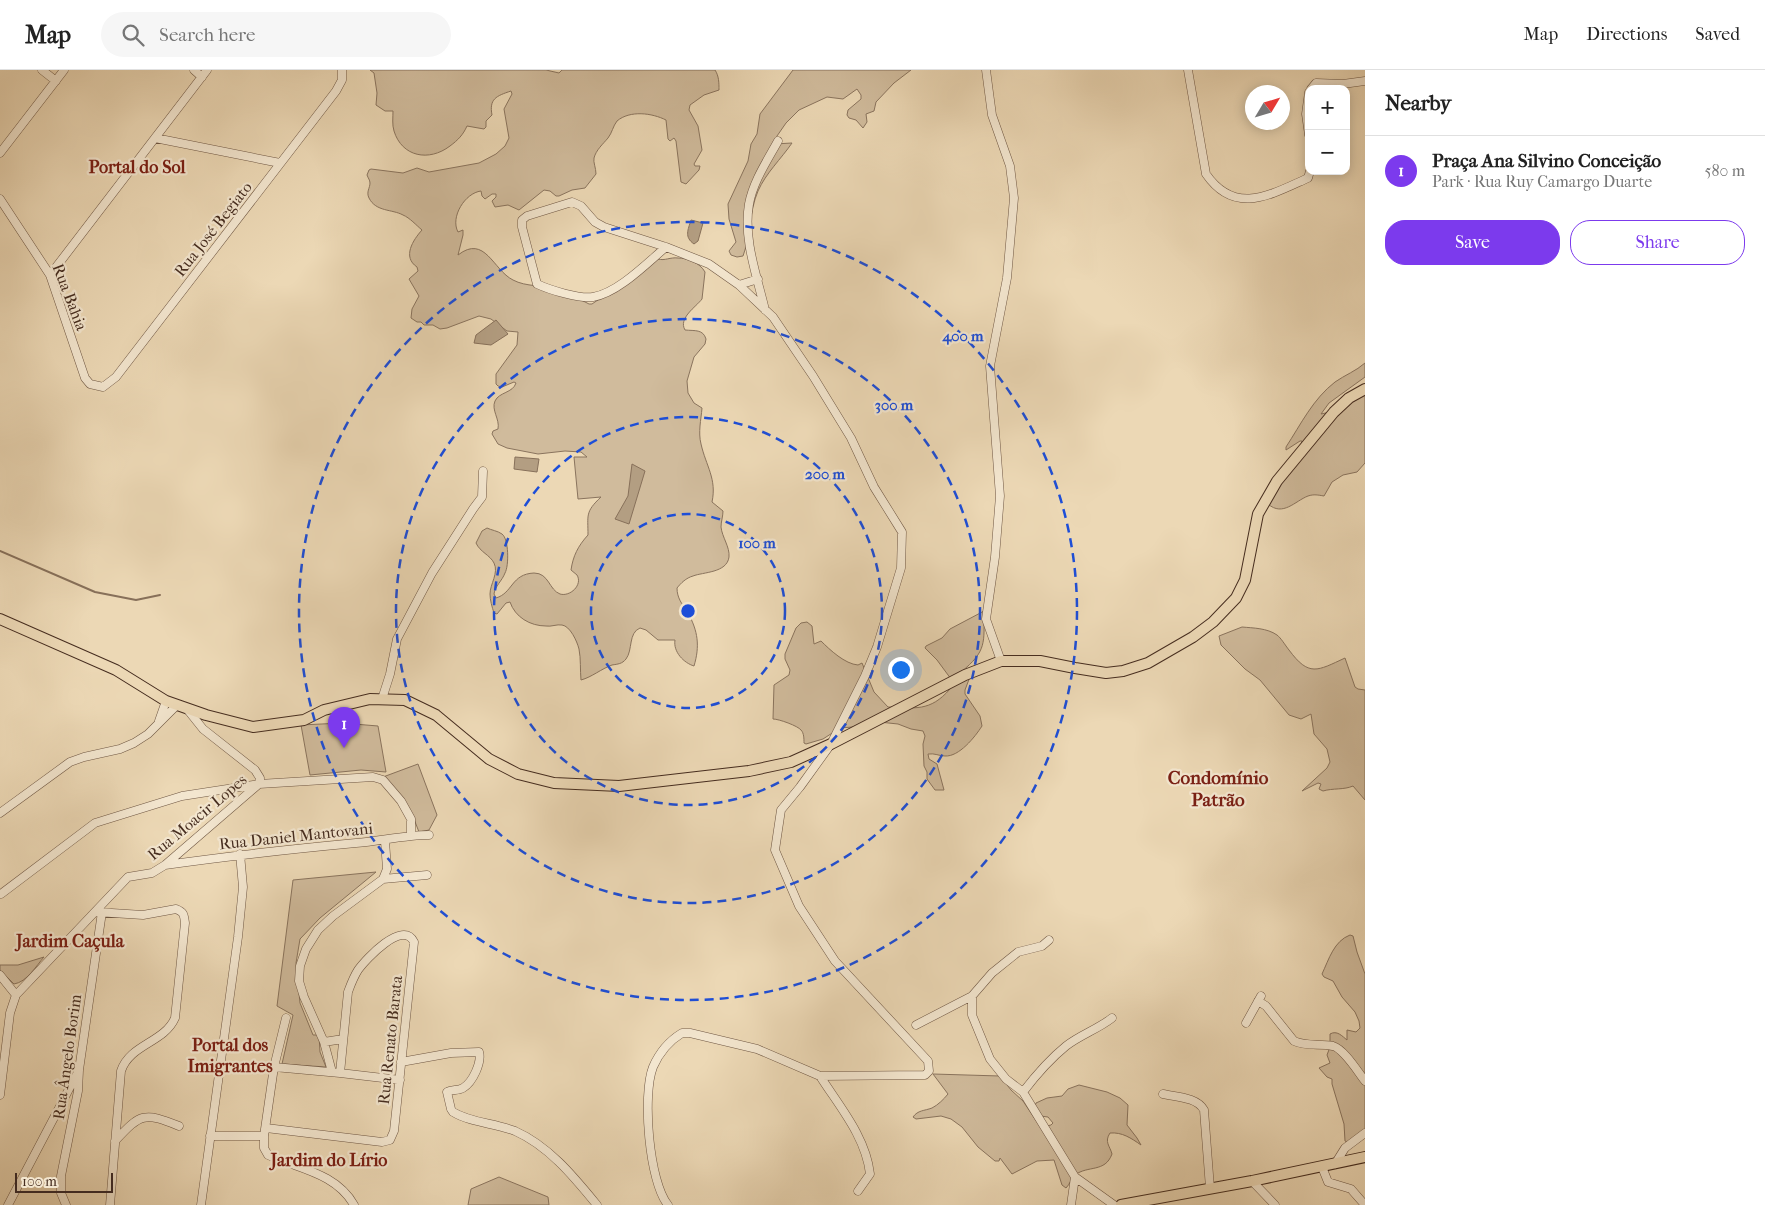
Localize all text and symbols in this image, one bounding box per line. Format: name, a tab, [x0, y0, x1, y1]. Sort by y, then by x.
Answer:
search box	[101, 12, 451, 57]
text: Map	[25, 21, 71, 49]
icon: search	[119, 21, 147, 49]
text: Search here	[159, 24, 255, 46]
text: Map	[1524, 24, 1558, 45]
text: Directions	[1586, 24, 1667, 45]
text: Saved	[1695, 24, 1740, 45]
north arrow	[1245, 85, 1290, 130]
map controls	[1305, 85, 1350, 175]
button: +	[1305, 85, 1350, 130]
text: Nearby	[1385, 91, 1451, 115]
button: −	[1305, 130, 1350, 175]
text: Praça Ana Silvino Conceição	[1432, 150, 1661, 172]
district label: Portal do Sol	[89, 157, 186, 178]
text: 1	[1398, 161, 1404, 180]
text: 580 m	[1704, 161, 1745, 180]
text: Park · Rua Ruy Camargo Duarte	[1432, 172, 1652, 191]
street label: Rua José Begiato	[170, 178, 256, 280]
button: Save	[1385, 220, 1560, 265]
button: Share	[1570, 220, 1745, 265]
street label: Rua Bahia	[49, 261, 92, 334]
text: 400 m	[941, 327, 984, 345]
text: 300 m	[875, 396, 914, 414]
text: 200 m	[805, 465, 845, 483]
text: 100 m	[738, 534, 776, 552]
centre of rings	[679, 602, 697, 620]
your location	[888, 657, 914, 683]
pin: 1	[328, 707, 360, 748]
district label: Condomínio Patrão	[1168, 767, 1269, 811]
street label: Rua Moacir Lopes	[144, 770, 250, 864]
street label: Rua Daniel Mantovani	[218, 818, 374, 854]
district label: Jardim Caçula	[14, 931, 125, 952]
street label: Rua Renato Barata	[374, 974, 406, 1105]
street label: Rua Ângelo Borim	[48, 992, 85, 1121]
district label: Portal dos Imigrantes	[187, 1035, 273, 1077]
district label: Jardim do Lírio	[269, 1150, 387, 1171]
scale bar	[15, 1170, 112, 1193]
text: 100 m	[22, 1173, 57, 1190]

